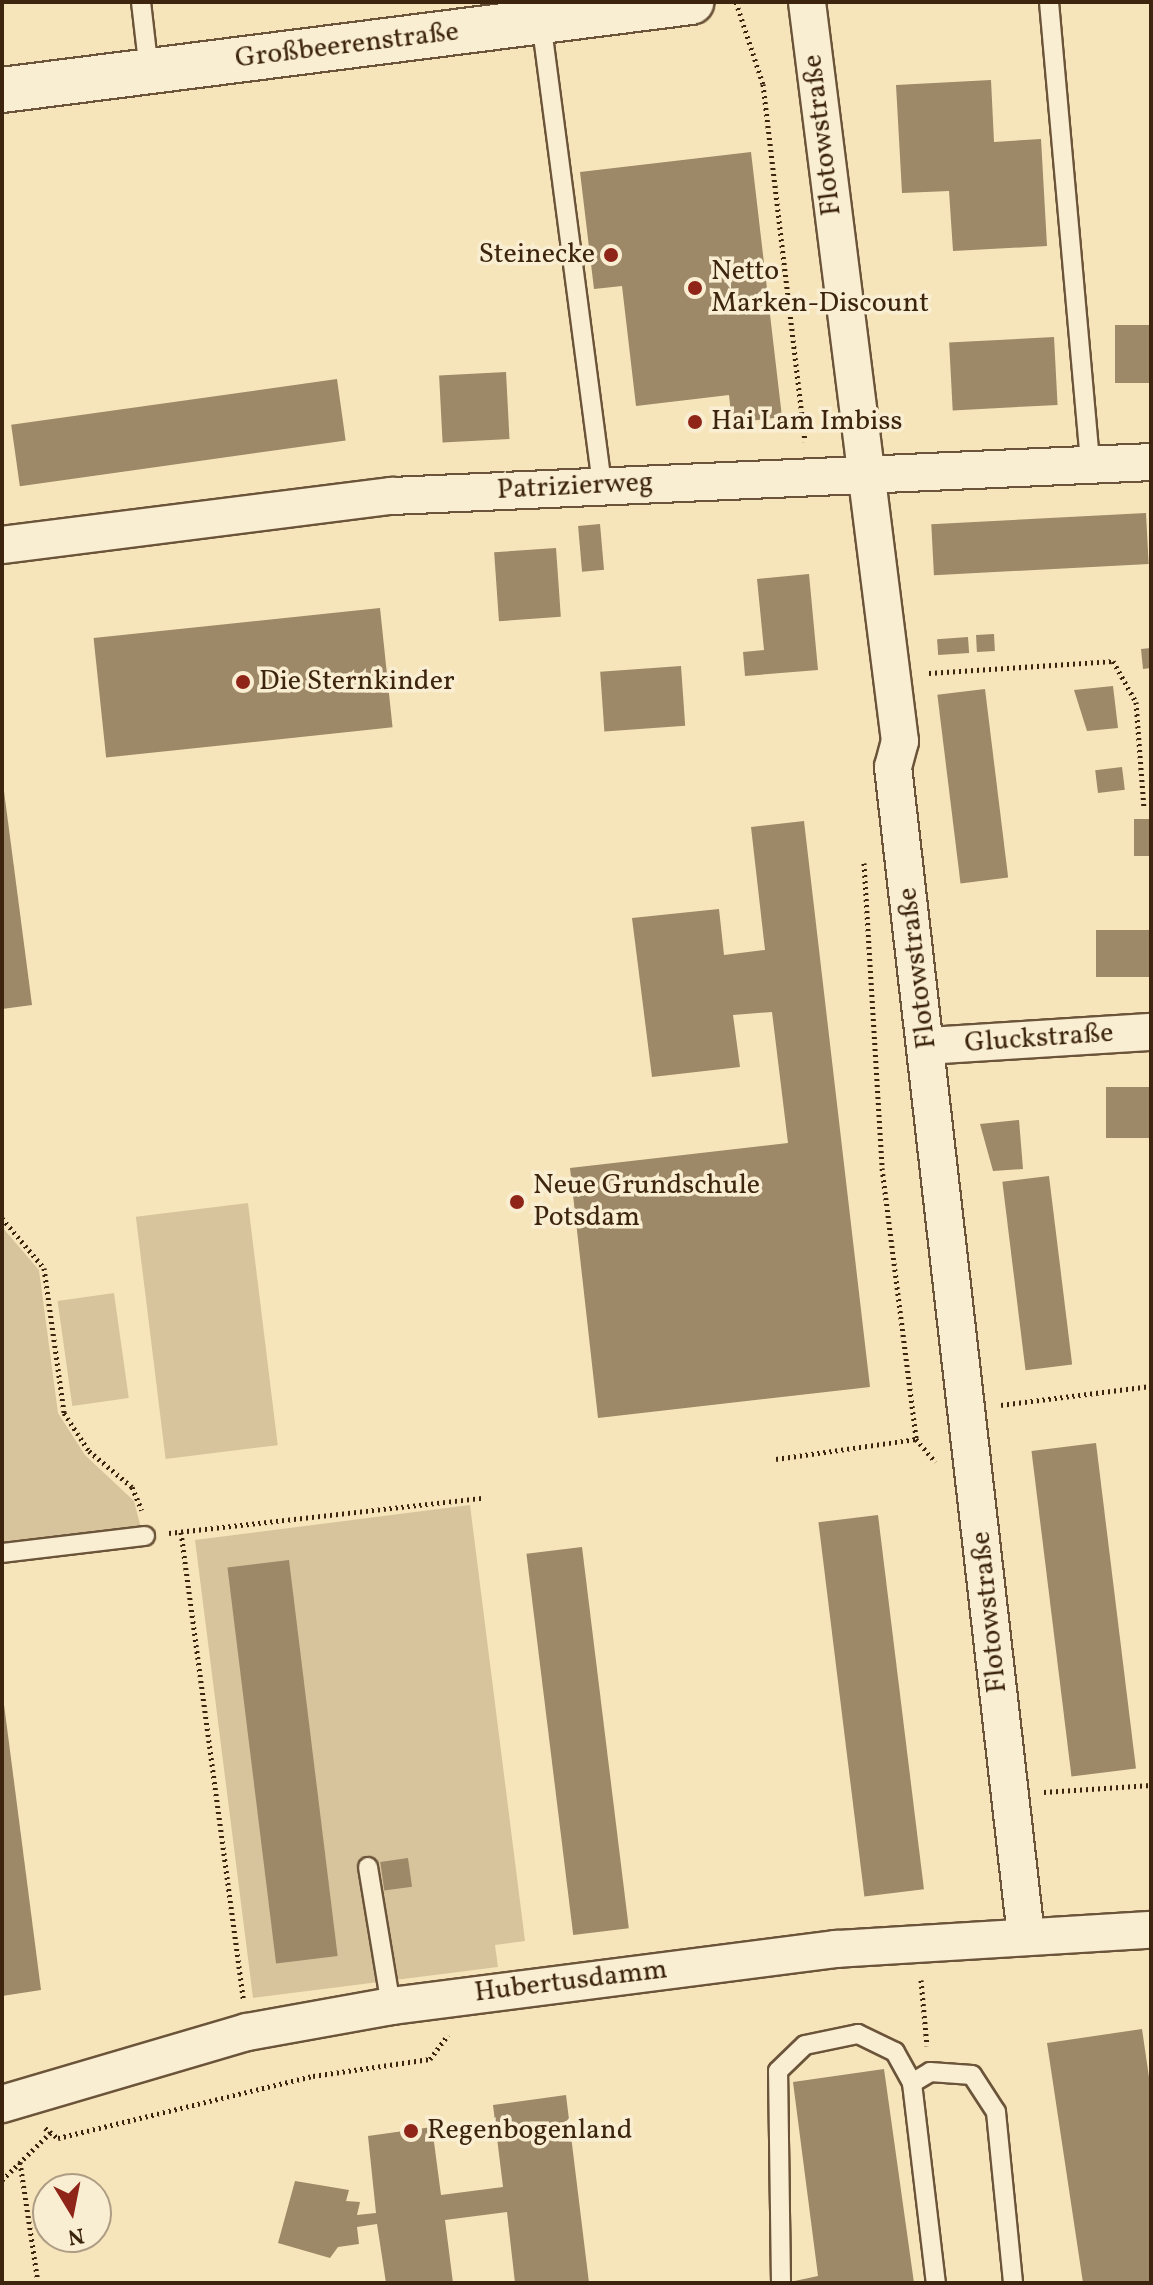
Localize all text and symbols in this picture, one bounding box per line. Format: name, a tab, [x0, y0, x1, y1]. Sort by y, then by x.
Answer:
street label: Großbeerenstraße	[233, 16, 461, 76]
street label: Flotowstraße	[796, 52, 850, 218]
place label: Steinecke	[478, 238, 595, 272]
marker: Steinecke	[602, 246, 620, 264]
place label: Netto Marken-Discount	[711, 255, 929, 321]
marker: Netto Marken-Discount	[686, 279, 704, 297]
place label: Hai Lam Imbiss	[711, 405, 902, 439]
marker: Hai Lam Imbiss	[686, 413, 704, 431]
street label: Patrizierweg	[496, 466, 654, 508]
place label: Die Sternkinder	[259, 665, 455, 699]
marker: Die Sternkinder	[234, 673, 252, 691]
street label: Flotowstraße	[891, 885, 945, 1051]
street label: Gluckstraße	[963, 1017, 1115, 1061]
place label: Neue Grundschule Potsdam	[533, 1169, 760, 1235]
marker: Neue Grundschule Potsdam	[508, 1193, 526, 1211]
street label: Flotowstraße	[965, 1530, 1015, 1694]
street label: Hubertusdamm	[473, 1953, 669, 2011]
place label: Regenbogenland	[427, 2114, 632, 2148]
marker: Regenbogenland	[402, 2122, 420, 2140]
north arrow	[32, 2173, 112, 2253]
text: N	[65, 2219, 86, 2252]

